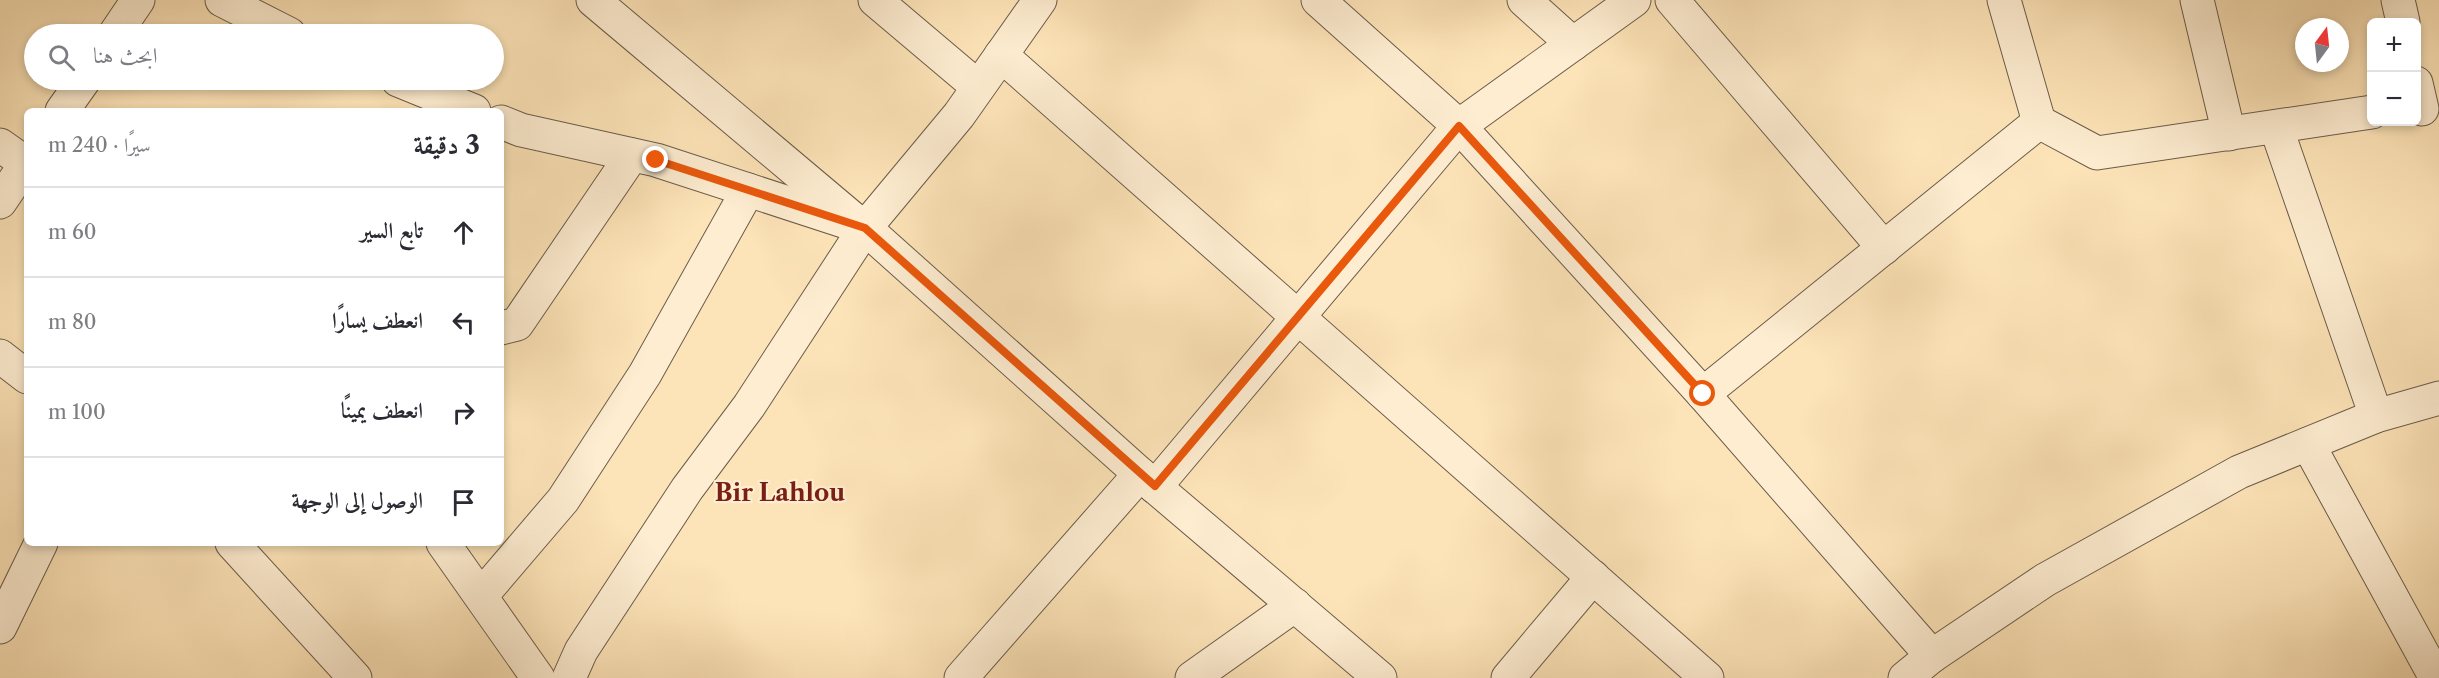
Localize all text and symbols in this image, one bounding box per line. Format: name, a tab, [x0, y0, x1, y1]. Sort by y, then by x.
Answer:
north arrow	[2295, 18, 2349, 72]
map controls	[2367, 18, 2421, 126]
button: +	[2367, 18, 2421, 72]
search box	[24, 24, 504, 90]
icon: search	[45, 41, 78, 74]
text: ابحث هنا	[93, 42, 158, 69]
button: −	[2367, 72, 2421, 126]
text: 3 دقيقة	[413, 129, 480, 161]
text: سيرًا · 240 m	[48, 133, 151, 157]
route end	[642, 146, 668, 172]
icon: ahead	[447, 216, 480, 249]
text: تابع السير	[360, 217, 423, 244]
text: 60 m	[48, 220, 96, 244]
icon: left	[447, 306, 480, 339]
text: انعطف يسارًا	[332, 307, 423, 334]
text: 80 m	[48, 310, 97, 334]
route start	[1689, 380, 1715, 406]
icon: right	[447, 396, 480, 429]
text: انعطف يمينًا	[341, 397, 423, 424]
text: 100 m	[48, 400, 106, 424]
district label: Bir Lahlou	[715, 478, 845, 507]
icon: arrive	[447, 486, 480, 519]
text: الوصول إلى الوجهة	[291, 487, 423, 514]

